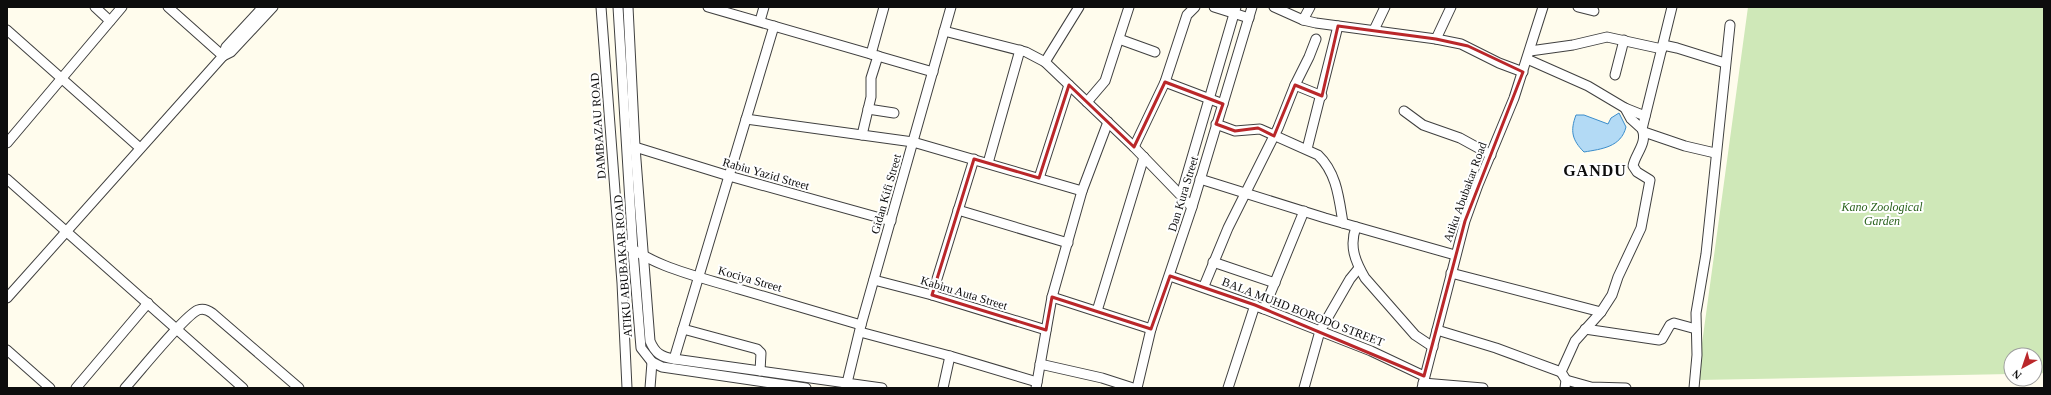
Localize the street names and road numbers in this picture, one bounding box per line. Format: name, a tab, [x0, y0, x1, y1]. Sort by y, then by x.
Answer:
street label: DAMBAZAU ROAD	[587, 72, 609, 180]
street label: Atiku Abubakar Road	[1440, 140, 1490, 244]
street label: Gidan Kifi Street	[868, 152, 904, 236]
street label: Dan Kura Street	[1165, 154, 1201, 233]
street label: Rabiu Yazid Street	[721, 155, 812, 193]
street label: ATIKU ABUBAKAR ROAD	[611, 194, 635, 338]
street label: Kociya Street	[717, 263, 784, 295]
street label: Kabiru Auta Street	[919, 273, 1010, 313]
street label: BALA MUHD BORODO STREET	[1220, 275, 1387, 350]

